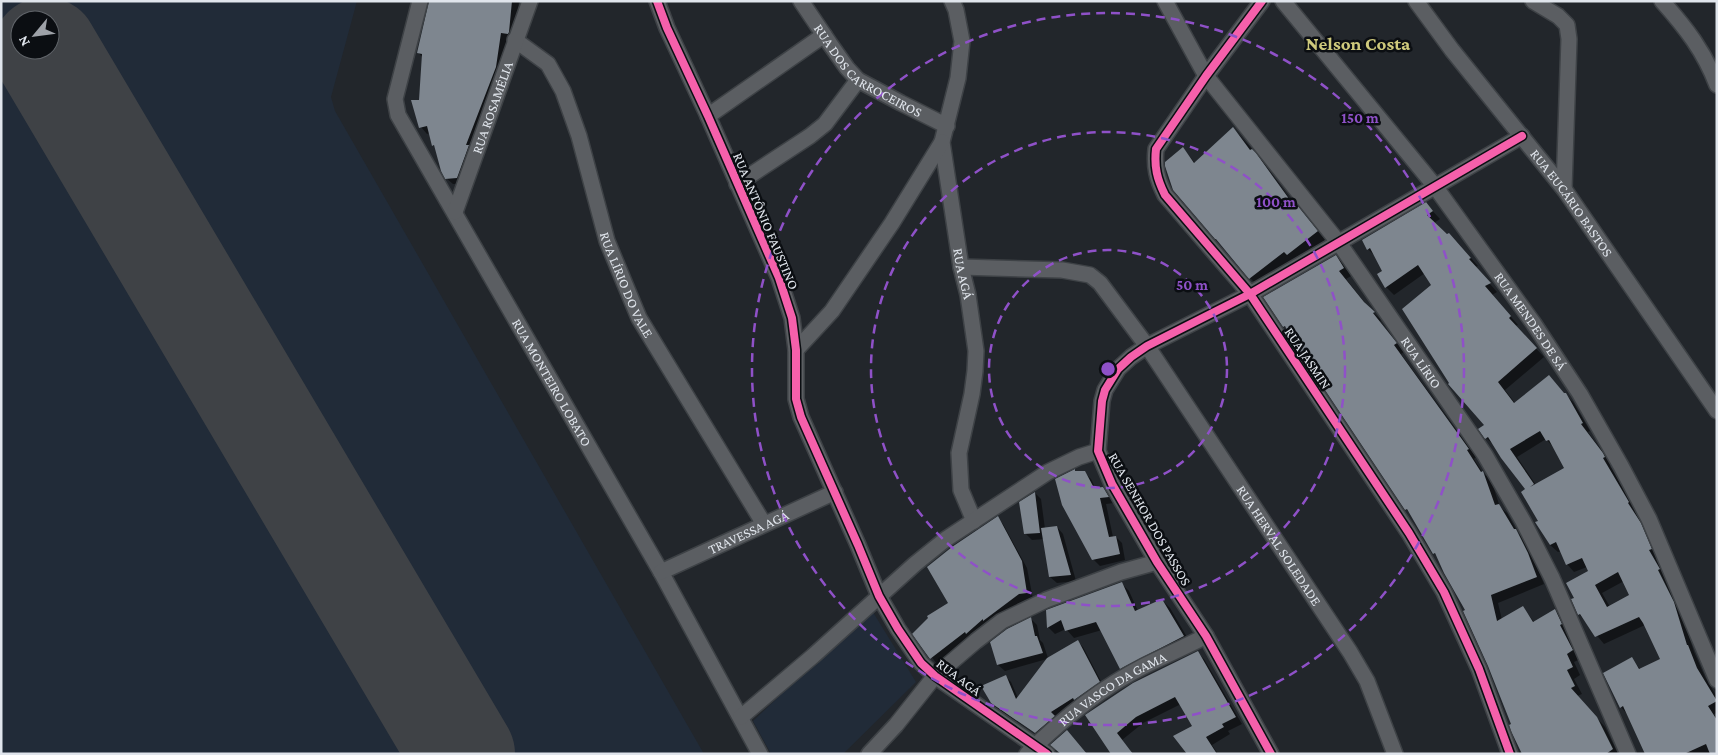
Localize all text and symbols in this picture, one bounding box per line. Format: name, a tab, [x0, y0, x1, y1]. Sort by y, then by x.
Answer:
north arrow	[10, 10, 60, 60]
street label: RUA DOS CARROCEIROS	[811, 21, 925, 120]
text: N	[14, 33, 33, 49]
district label: Nelson Costa	[1306, 33, 1411, 54]
street label: RUA ROSAMÉLIA	[468, 59, 516, 156]
text: 150 m	[1341, 110, 1379, 126]
street label: RUA EUCÁRIO BASTOS	[1527, 146, 1616, 260]
street label: RUA ANTÔNIO FAUSTINO	[730, 150, 802, 292]
text: 100 m	[1256, 194, 1296, 210]
street label: RUA LÍRIO DO VALE	[597, 230, 657, 341]
street label: RUA AGÁ	[950, 247, 977, 301]
street label: RUA MENDES DE SÁ	[1491, 269, 1570, 373]
text: 50 m	[1176, 277, 1208, 293]
street label: RUA MONTEIRO LOBATO	[509, 316, 595, 449]
street label: RUA JASMIN	[1282, 324, 1334, 392]
street label: RUA LÍRIO	[1398, 333, 1445, 392]
centre of rings	[1099, 360, 1117, 378]
street label: RUA SENHOR DOS PASSOS	[1105, 450, 1195, 589]
street label: RUA HERVAL SOLEDADE	[1234, 482, 1325, 609]
street label: TRAVESSA AGÁ	[705, 507, 791, 557]
street label: RUA VASCO DA GAMA	[1055, 648, 1169, 729]
street label: RUA AGÁ	[934, 655, 984, 699]

